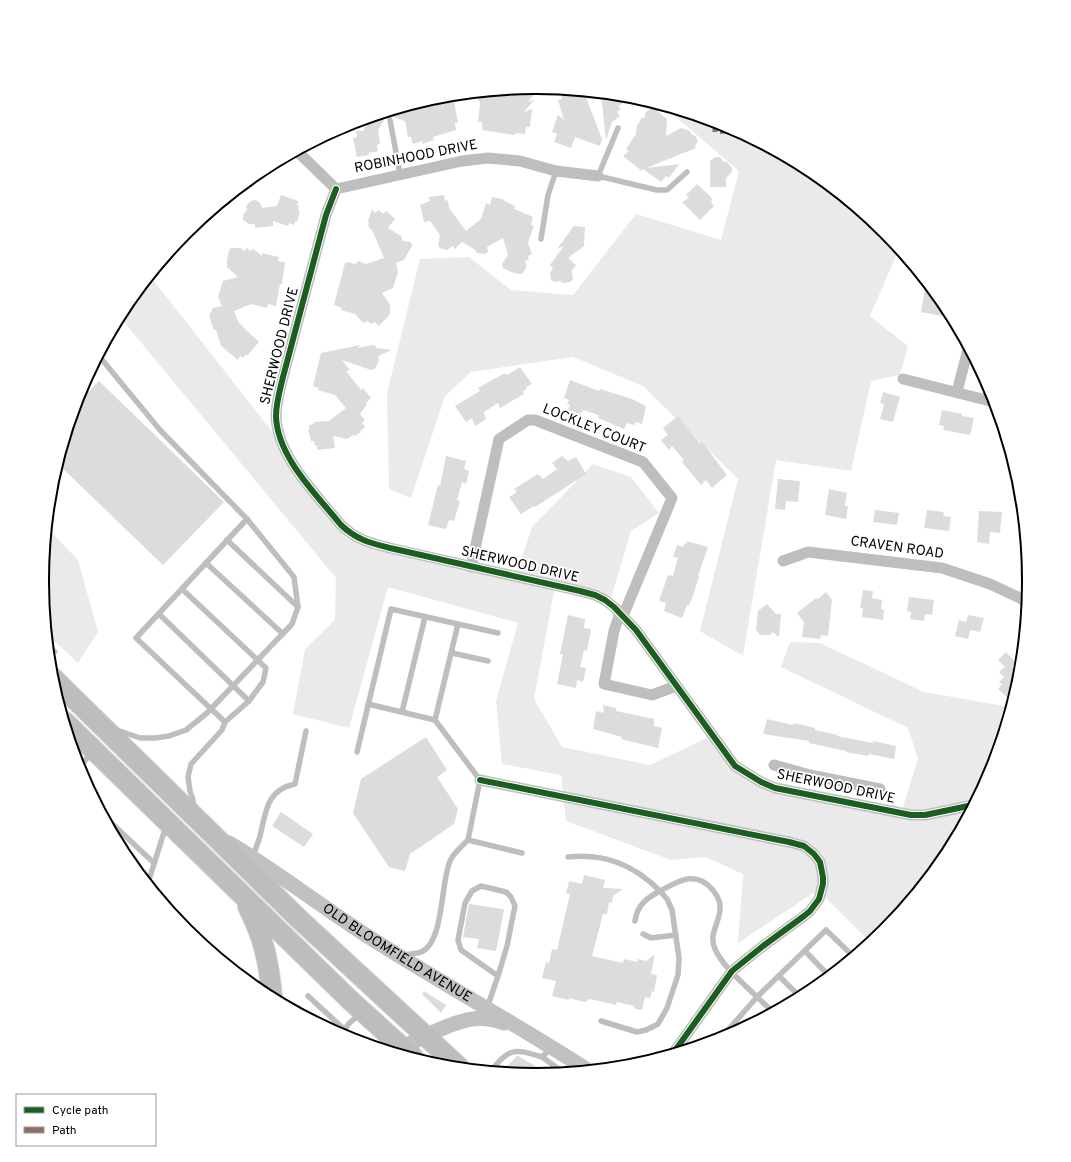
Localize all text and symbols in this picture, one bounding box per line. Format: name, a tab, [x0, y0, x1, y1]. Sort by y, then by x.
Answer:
street label: ROBINHOOD DRIVE	[353, 137, 479, 177]
street label: SHERWOOD DRIVE	[257, 285, 303, 407]
street label: LOCKLEY COURT	[540, 401, 648, 457]
street label: CRAVEN ROAD	[849, 533, 945, 563]
street label: SHERWOOD DRIVE	[459, 543, 581, 587]
street label: SHERWOOD DRIVE	[775, 766, 897, 808]
street label: OLD BLOOMFIELD AVENUE	[319, 900, 475, 1006]
legend	[16, 1094, 156, 1146]
text: Cycle path	[52, 1103, 109, 1119]
text: Path	[52, 1123, 77, 1139]

